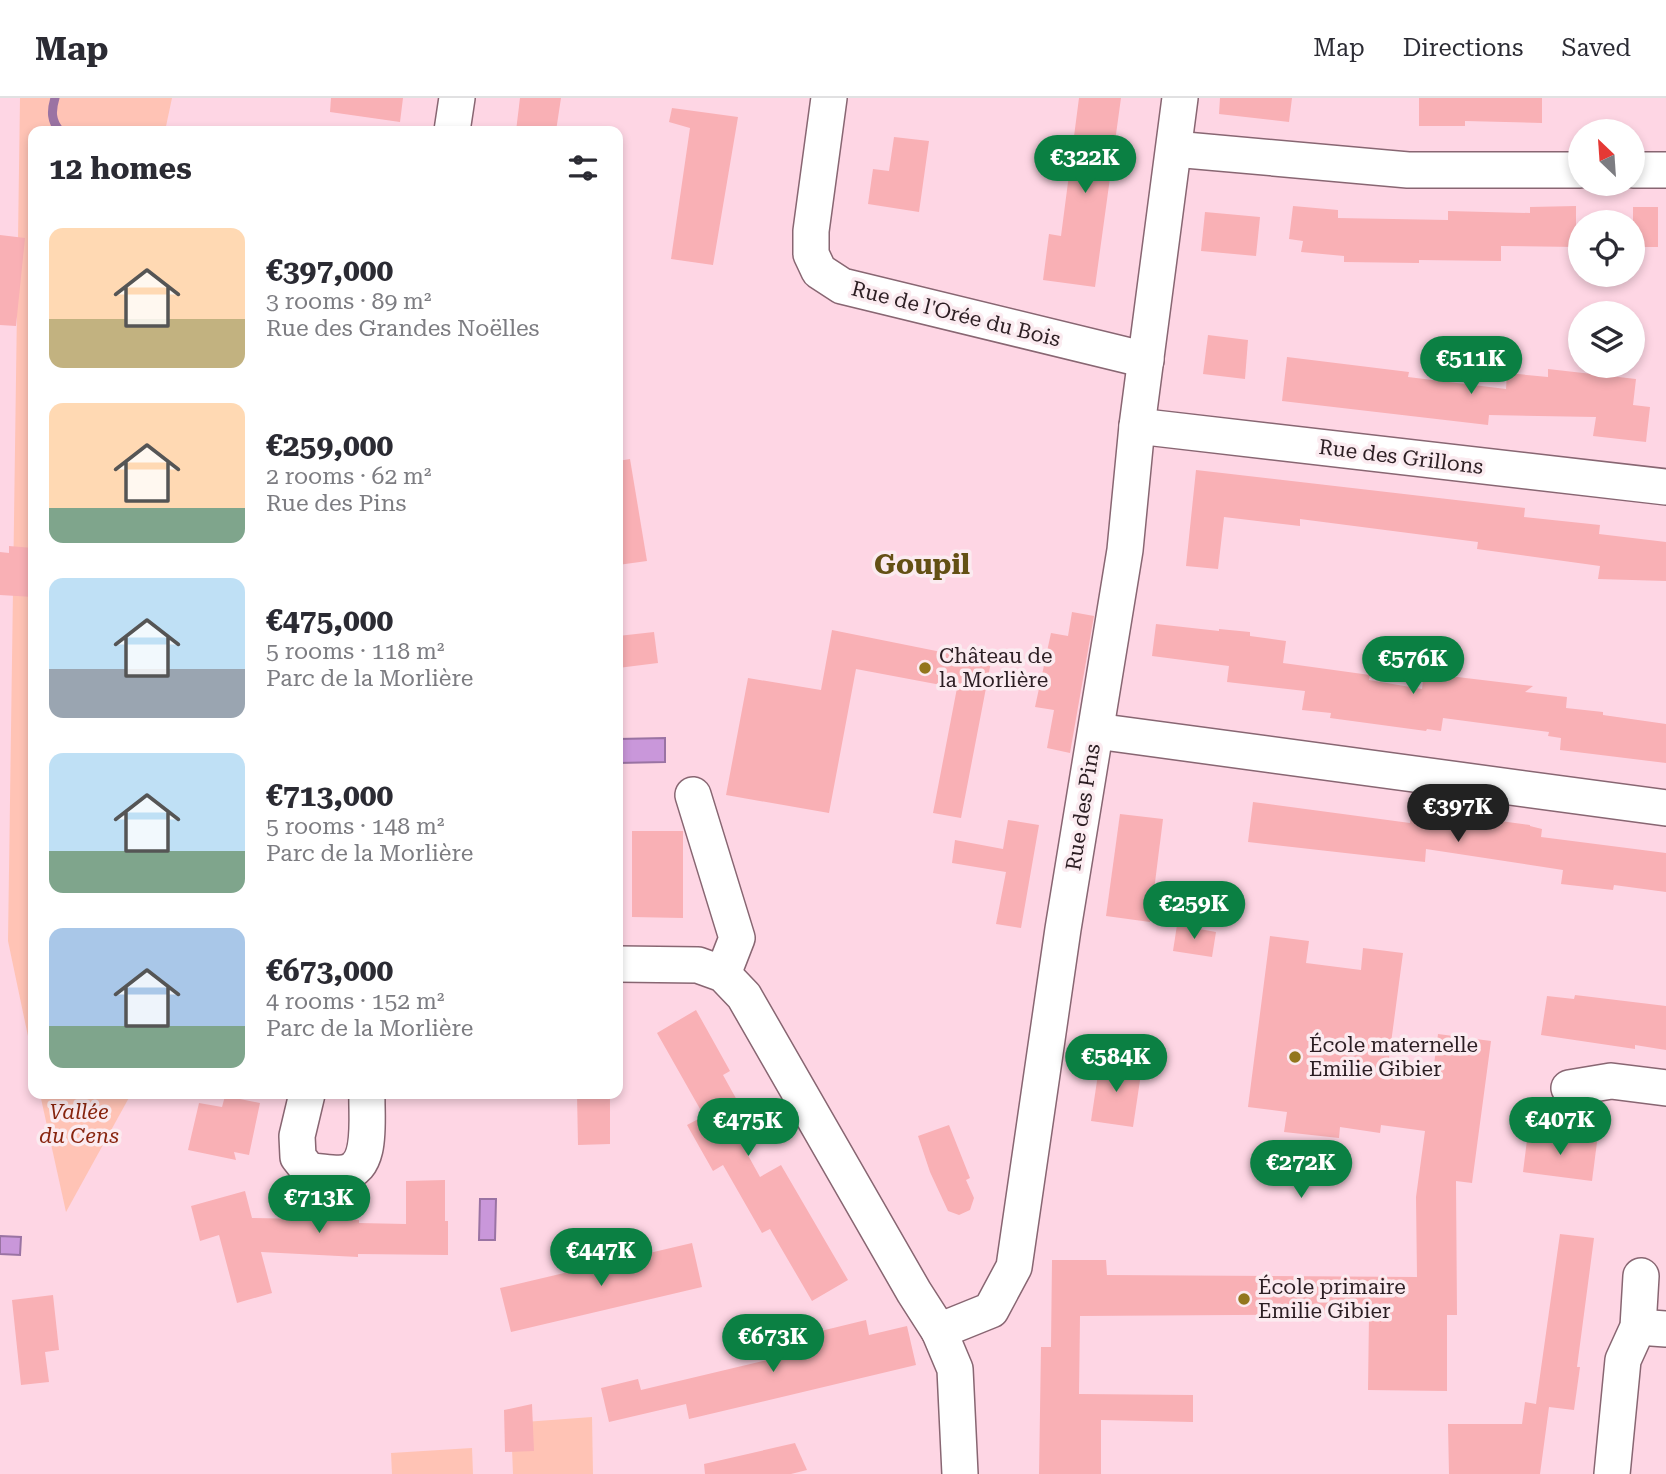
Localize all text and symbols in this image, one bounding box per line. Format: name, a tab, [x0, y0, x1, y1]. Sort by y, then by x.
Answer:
text: Map	[35, 29, 109, 68]
text: Map	[1313, 34, 1365, 62]
text: Directions	[1403, 34, 1523, 62]
text: Saved	[1561, 34, 1631, 62]
north arrow	[1568, 119, 1645, 196]
map controls	[1568, 119, 1645, 378]
pin: €322K	[1036, 136, 1134, 195]
text: €322K	[1050, 144, 1120, 171]
icon: filters	[564, 149, 602, 187]
text: 12 homes	[49, 151, 192, 186]
button: locate	[1568, 210, 1645, 287]
text: €397,000	[266, 253, 393, 288]
icon: home	[105, 256, 189, 340]
street label: Rue de l'Orée du Bois	[849, 276, 1063, 352]
text: 3 rooms · 89 m²	[266, 288, 432, 315]
button: layers	[1568, 301, 1645, 378]
text: Rue des Grandes Noëlles	[266, 315, 540, 342]
pin: €511K	[1422, 336, 1520, 396]
text: €511K	[1436, 345, 1506, 372]
text: €259,000	[266, 428, 393, 463]
icon: home	[105, 431, 189, 515]
street label: Rue des Grillons	[1317, 435, 1485, 479]
text: 2 rooms · 62 m²	[266, 463, 432, 490]
text: Rue des Pins	[266, 490, 406, 517]
district label: Goupil	[874, 548, 970, 581]
text: €475,000	[266, 603, 393, 638]
icon: home	[105, 606, 189, 690]
pin: €576K	[1364, 636, 1462, 696]
text: 5 rooms · 118 m²	[266, 638, 444, 665]
place label: Château de la Morlière	[939, 644, 1053, 692]
text: €576K	[1378, 645, 1448, 672]
marker: Château de la Morlière	[917, 660, 933, 676]
text: Parc de la Morlière	[266, 665, 473, 692]
street label: Rue des Pins	[1061, 742, 1105, 872]
text: €713,000	[266, 778, 393, 813]
icon: home	[105, 781, 189, 865]
pin: €397K	[1409, 784, 1507, 844]
text: €397K	[1423, 793, 1493, 820]
text: 5 rooms · 148 m²	[266, 813, 444, 840]
text: Parc de la Morlière	[266, 840, 473, 867]
pin: €259K	[1145, 882, 1243, 941]
text: €259K	[1159, 890, 1229, 917]
text: €673,000	[266, 953, 393, 988]
icon: home	[105, 956, 189, 1040]
text: 4 rooms · 152 m²	[266, 988, 444, 1015]
text: Parc de la Morlière	[266, 1015, 473, 1042]
place label: École maternelle Emilie Gibier	[1309, 1032, 1478, 1081]
pin: €584K	[1067, 1034, 1165, 1094]
text: €584K	[1081, 1043, 1151, 1070]
marker: École maternelle Emilie Gibier	[1287, 1049, 1303, 1065]
pin: €475K	[699, 1098, 797, 1158]
pin: €407K	[1511, 1098, 1609, 1157]
park label: Vallée du Cens	[39, 1100, 119, 1148]
text: €407K	[1525, 1106, 1595, 1133]
text: €475K	[713, 1107, 783, 1134]
pin: €272K	[1252, 1140, 1350, 1200]
text: €272K	[1266, 1149, 1336, 1176]
pin: €713K	[270, 1176, 368, 1235]
text: €713K	[284, 1184, 354, 1211]
pin: €447K	[552, 1228, 650, 1288]
text: €447K	[566, 1237, 636, 1264]
place label: École primaire Emilie Gibier	[1258, 1274, 1406, 1323]
marker: École primaire Emilie Gibier	[1236, 1291, 1252, 1307]
pin: €673K	[724, 1314, 822, 1374]
text: €673K	[738, 1323, 808, 1350]

